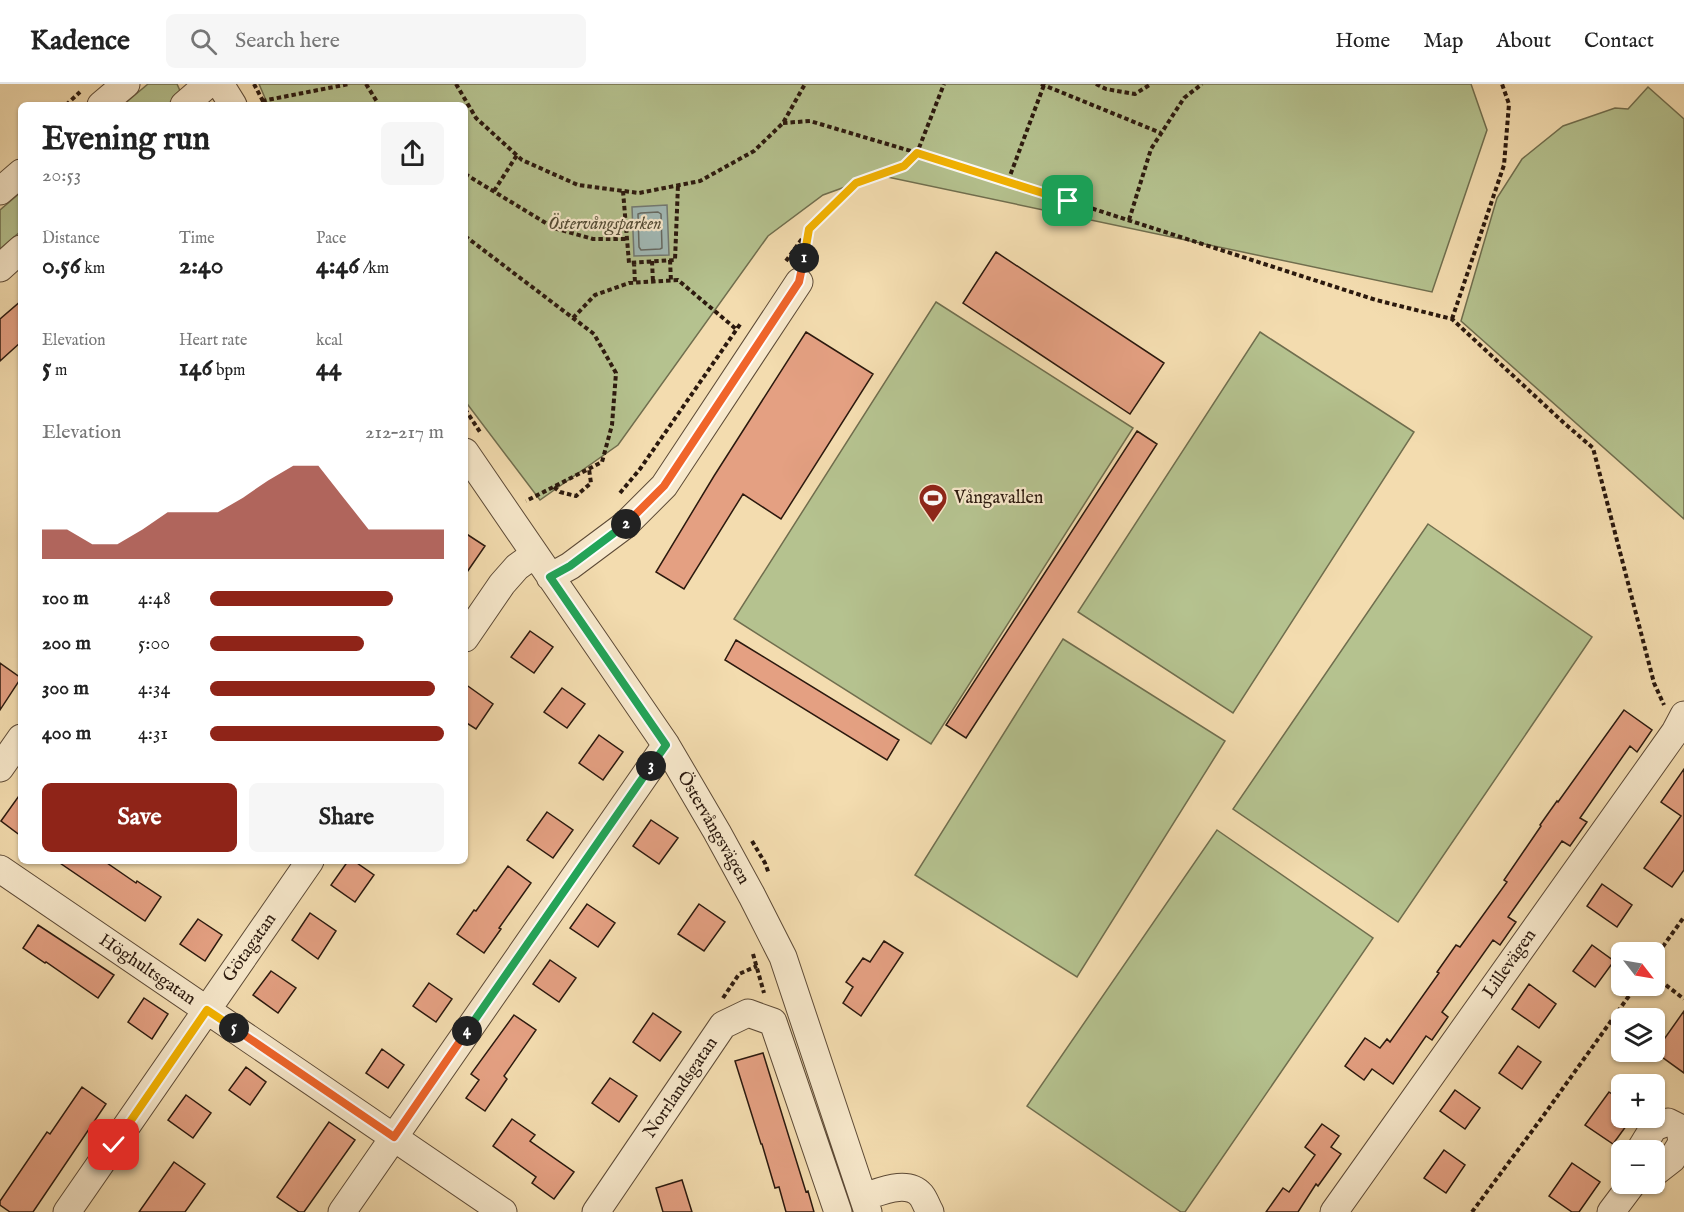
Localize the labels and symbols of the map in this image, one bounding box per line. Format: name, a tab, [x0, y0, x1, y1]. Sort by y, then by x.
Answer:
pin	[1042, 175, 1093, 226]
park label: Östervångsparken	[548, 213, 662, 236]
pin: 1	[789, 243, 819, 273]
sports icon: Vångavallen	[917, 482, 949, 524]
place label: Vångavallen	[953, 487, 1044, 510]
pin: 2	[611, 509, 641, 539]
pin: 3	[636, 751, 666, 781]
street label: Östervångsvägen	[671, 767, 756, 889]
street label: Götagatan	[218, 909, 282, 987]
street label: Lillevägen	[1478, 925, 1542, 1003]
street label: Höghultsgatan	[94, 929, 200, 1011]
north arrow	[1611, 942, 1665, 996]
pin: 5	[219, 1013, 249, 1043]
pin: 4	[452, 1016, 482, 1046]
street label: Norrlandsgatan	[639, 1033, 724, 1143]
pin	[88, 1119, 139, 1170]

